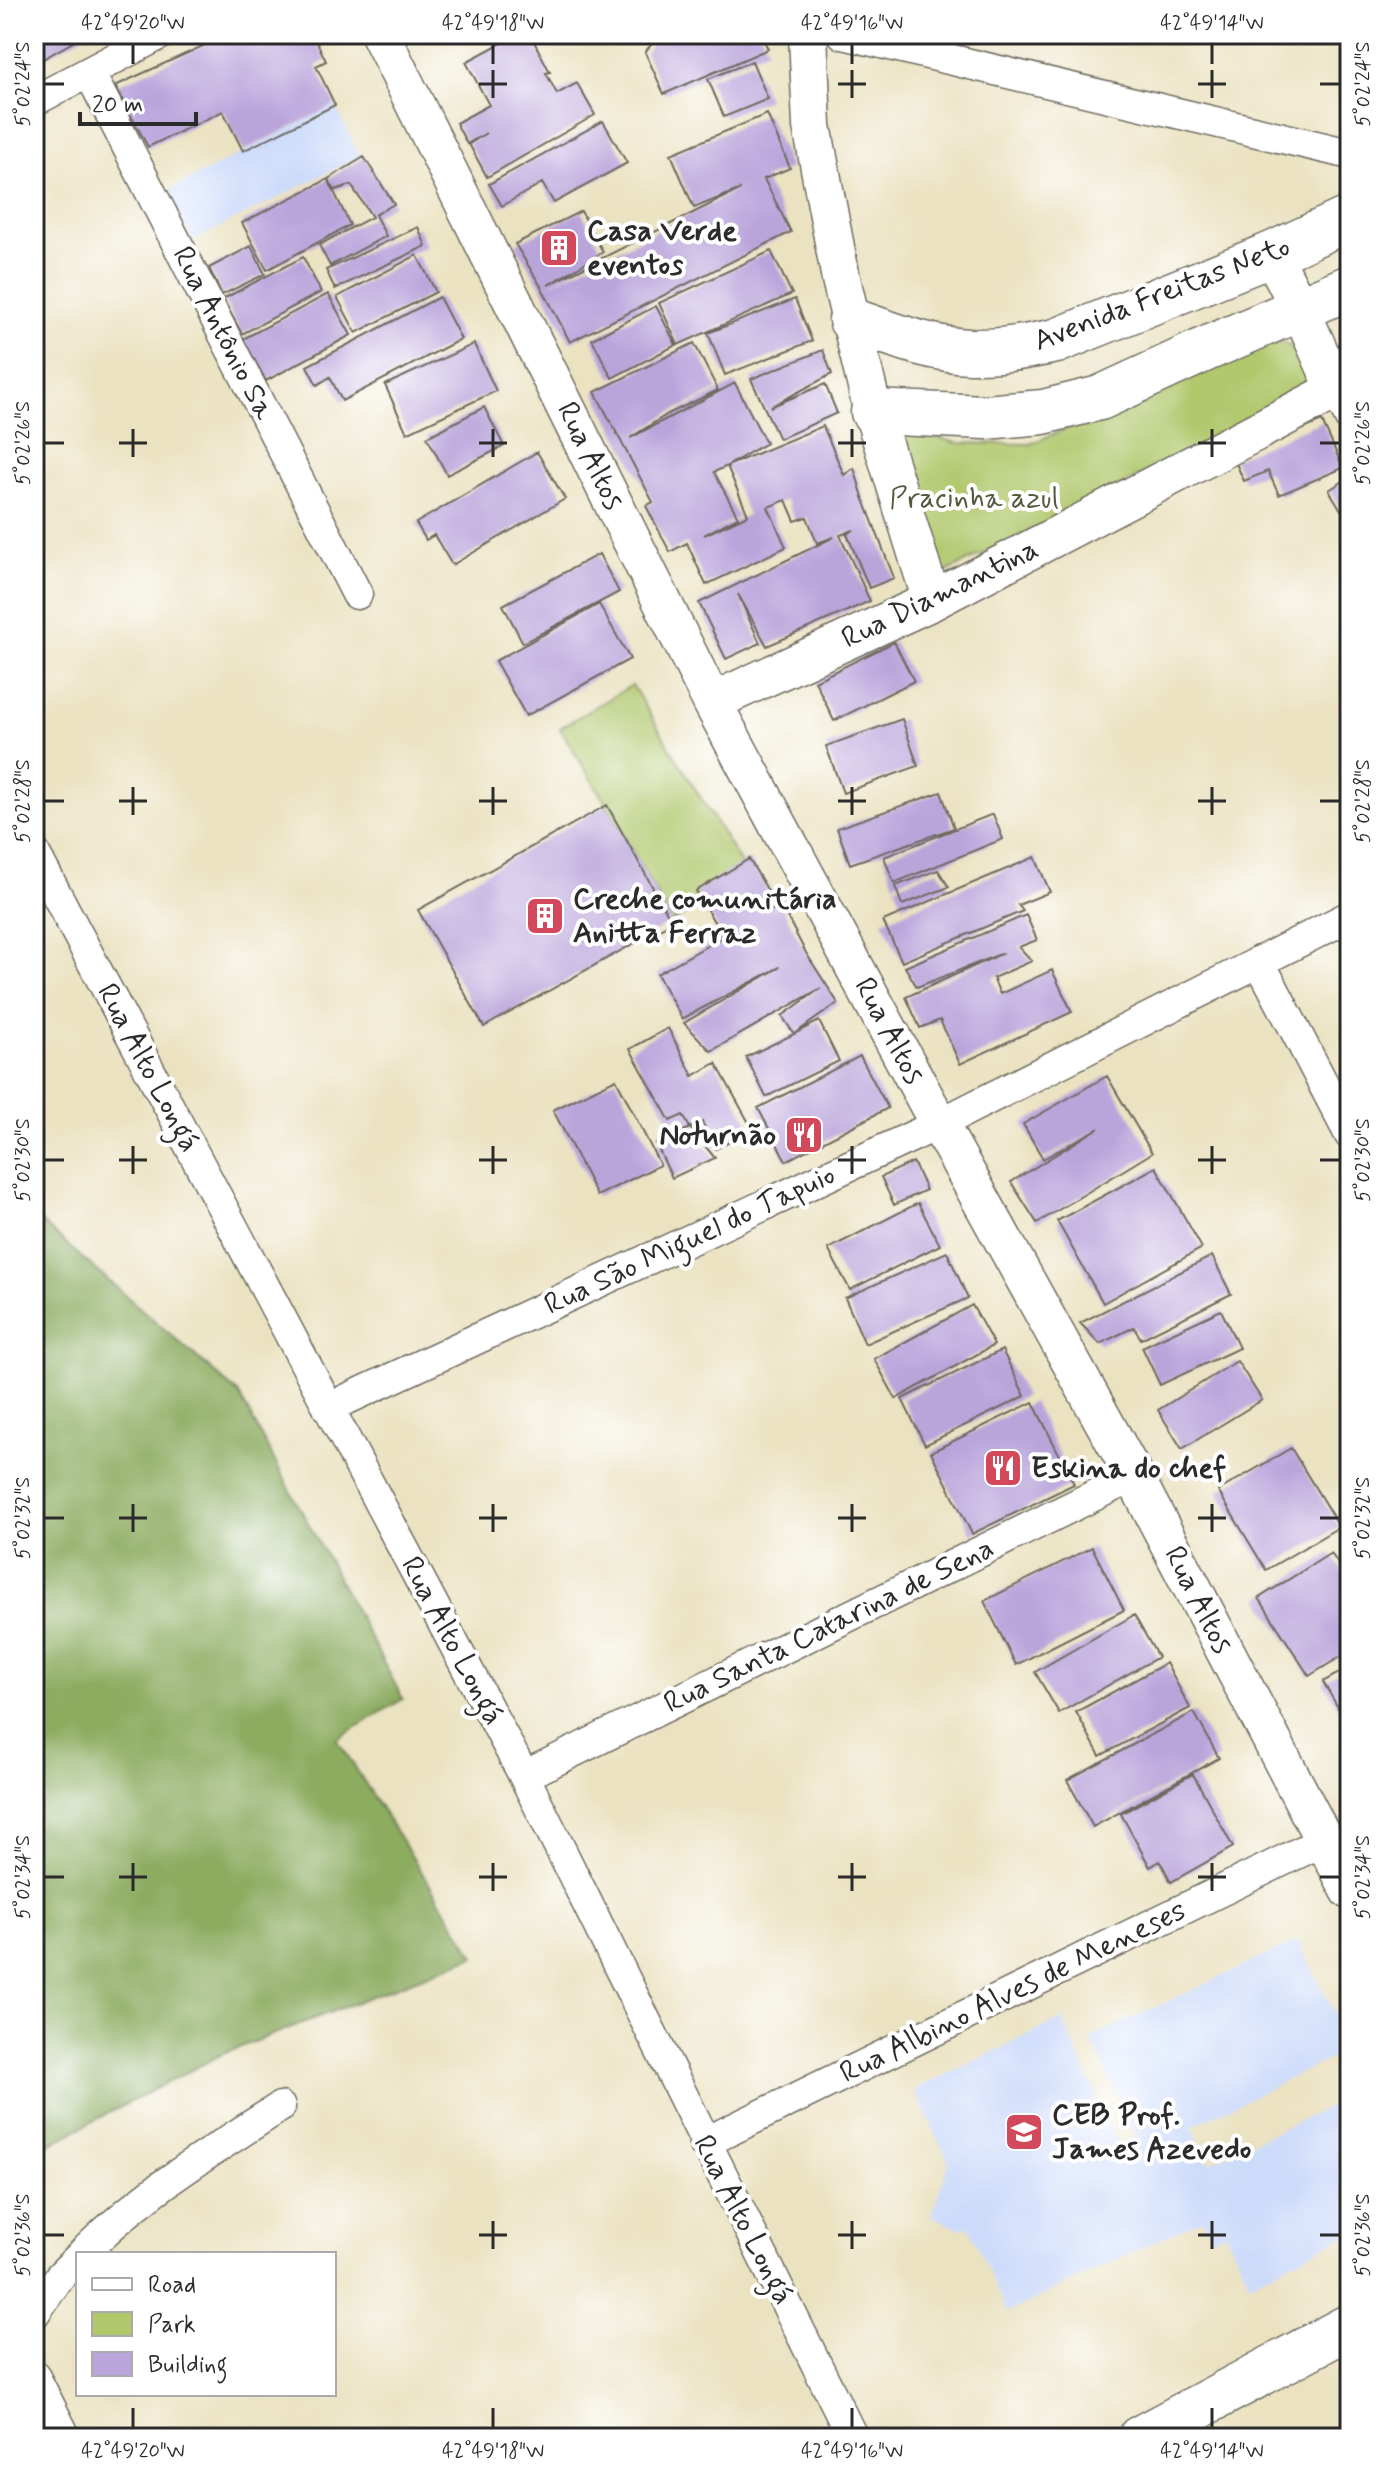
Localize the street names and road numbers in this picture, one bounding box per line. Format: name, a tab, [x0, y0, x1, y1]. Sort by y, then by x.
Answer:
street label: Avenida Freitas Neto	[1028, 227, 1296, 361]
street label: Rua Antônio Sa	[163, 240, 284, 427]
street label: Rua Altos	[547, 395, 633, 517]
street label: Rua Diamantina	[835, 530, 1045, 658]
street label: Rua Altos	[845, 971, 933, 1091]
street label: Rua Alto Longá	[85, 977, 209, 1160]
street label: Rua São Miguel do Tapuio	[538, 1155, 843, 1327]
street label: Rua Santa Catarina de Sena	[657, 1529, 1001, 1723]
street label: Rua Altos	[1154, 1540, 1242, 1660]
street label: Rua Alto Longá	[389, 1550, 513, 1733]
street label: Rua Albino Alves de Meneses	[834, 1891, 1192, 2093]
street label: Rua Alto Longá	[681, 2129, 802, 2313]

